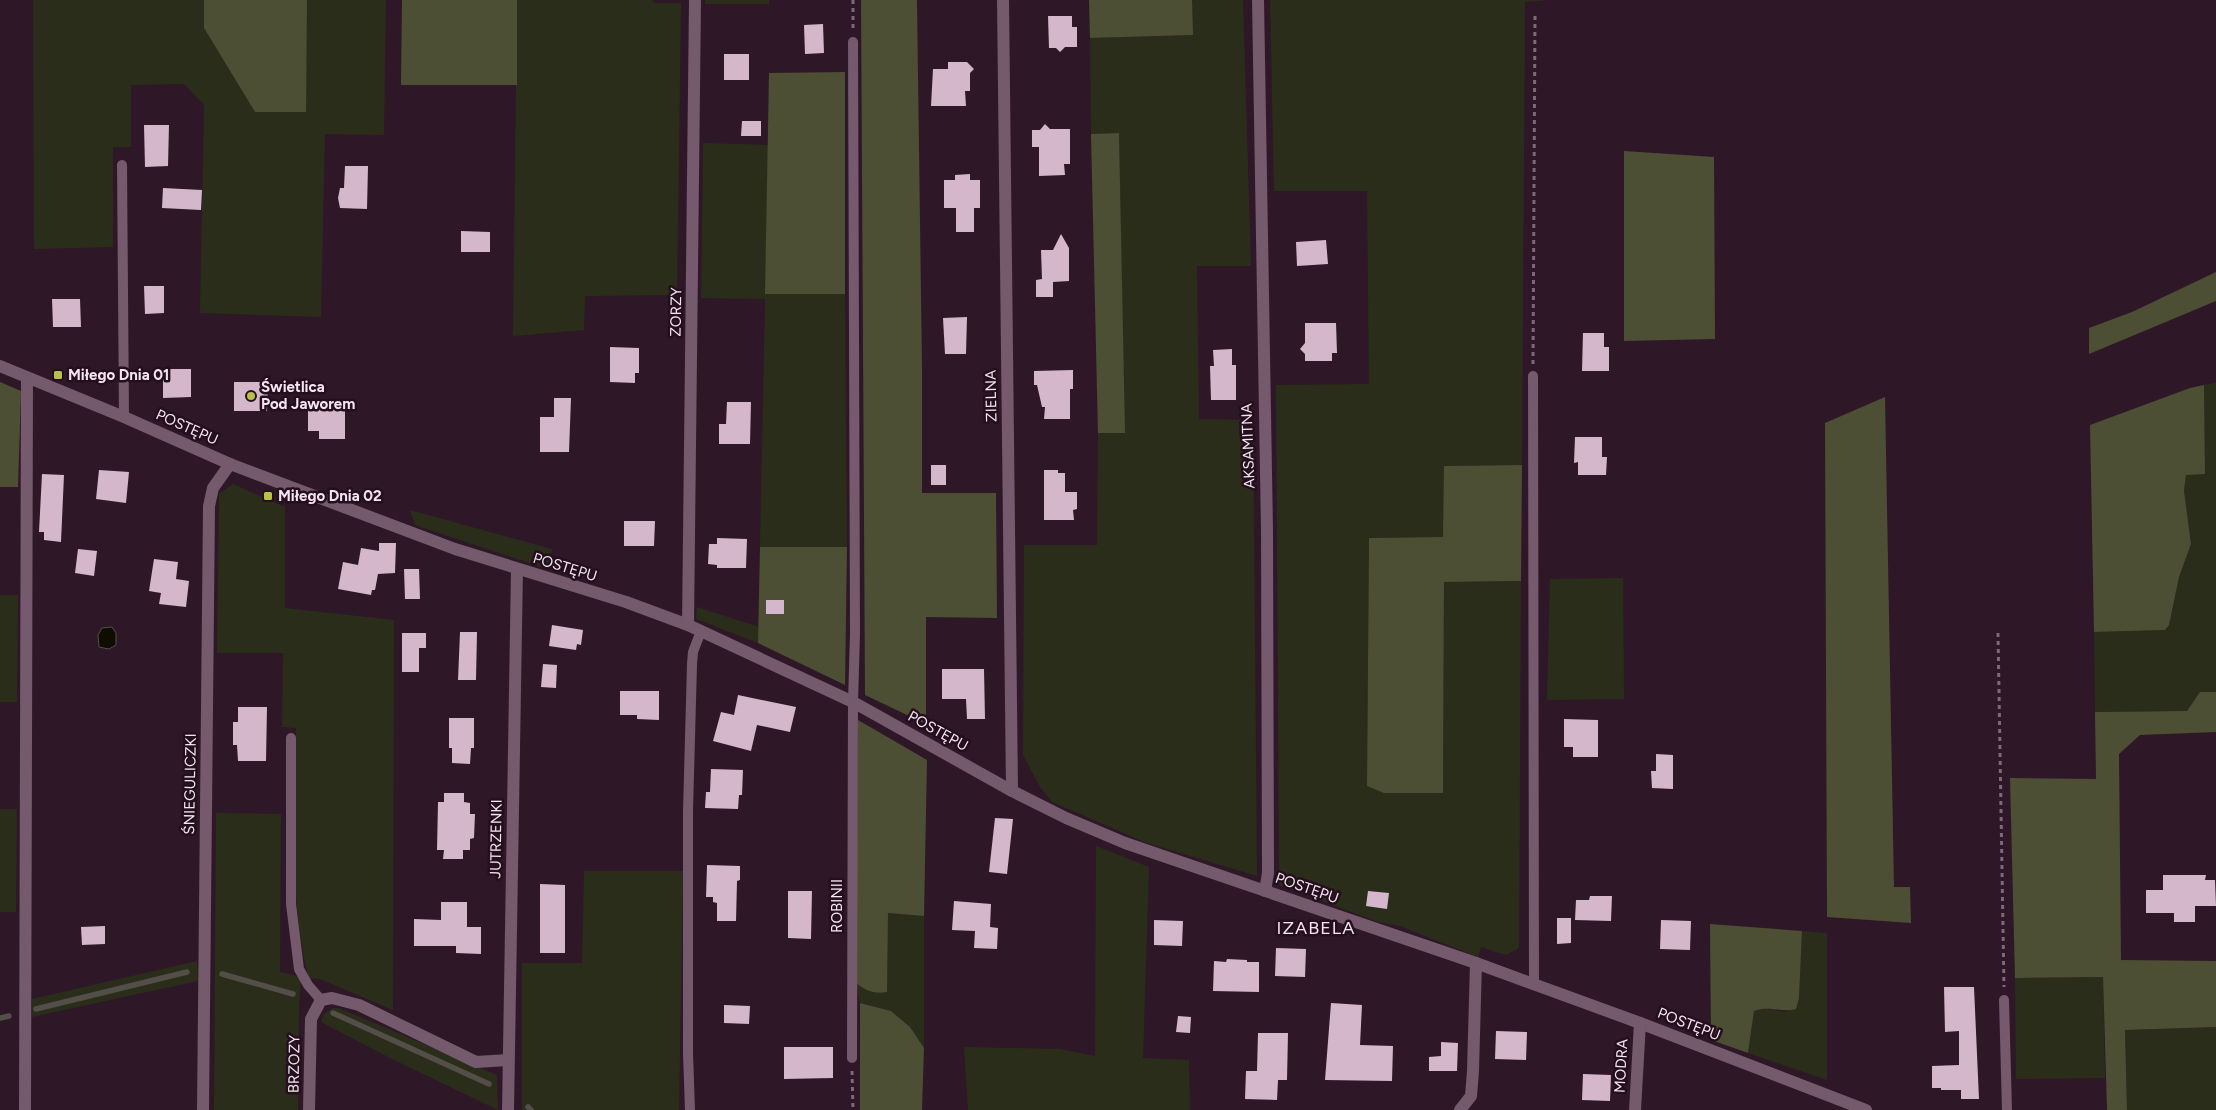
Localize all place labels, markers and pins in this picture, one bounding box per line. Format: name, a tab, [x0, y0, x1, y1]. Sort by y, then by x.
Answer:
place label: Miłego Dnia 01	[68, 366, 169, 384]
marker: Miłego Dnia 01	[52, 369, 64, 381]
place label: Świetlica Pod Jaworem	[261, 378, 355, 413]
marker: Świetlica Pod Jaworem	[245, 390, 257, 402]
place label: Miłego Dnia 02	[278, 487, 382, 505]
marker: Miłego Dnia 02	[262, 490, 274, 502]

